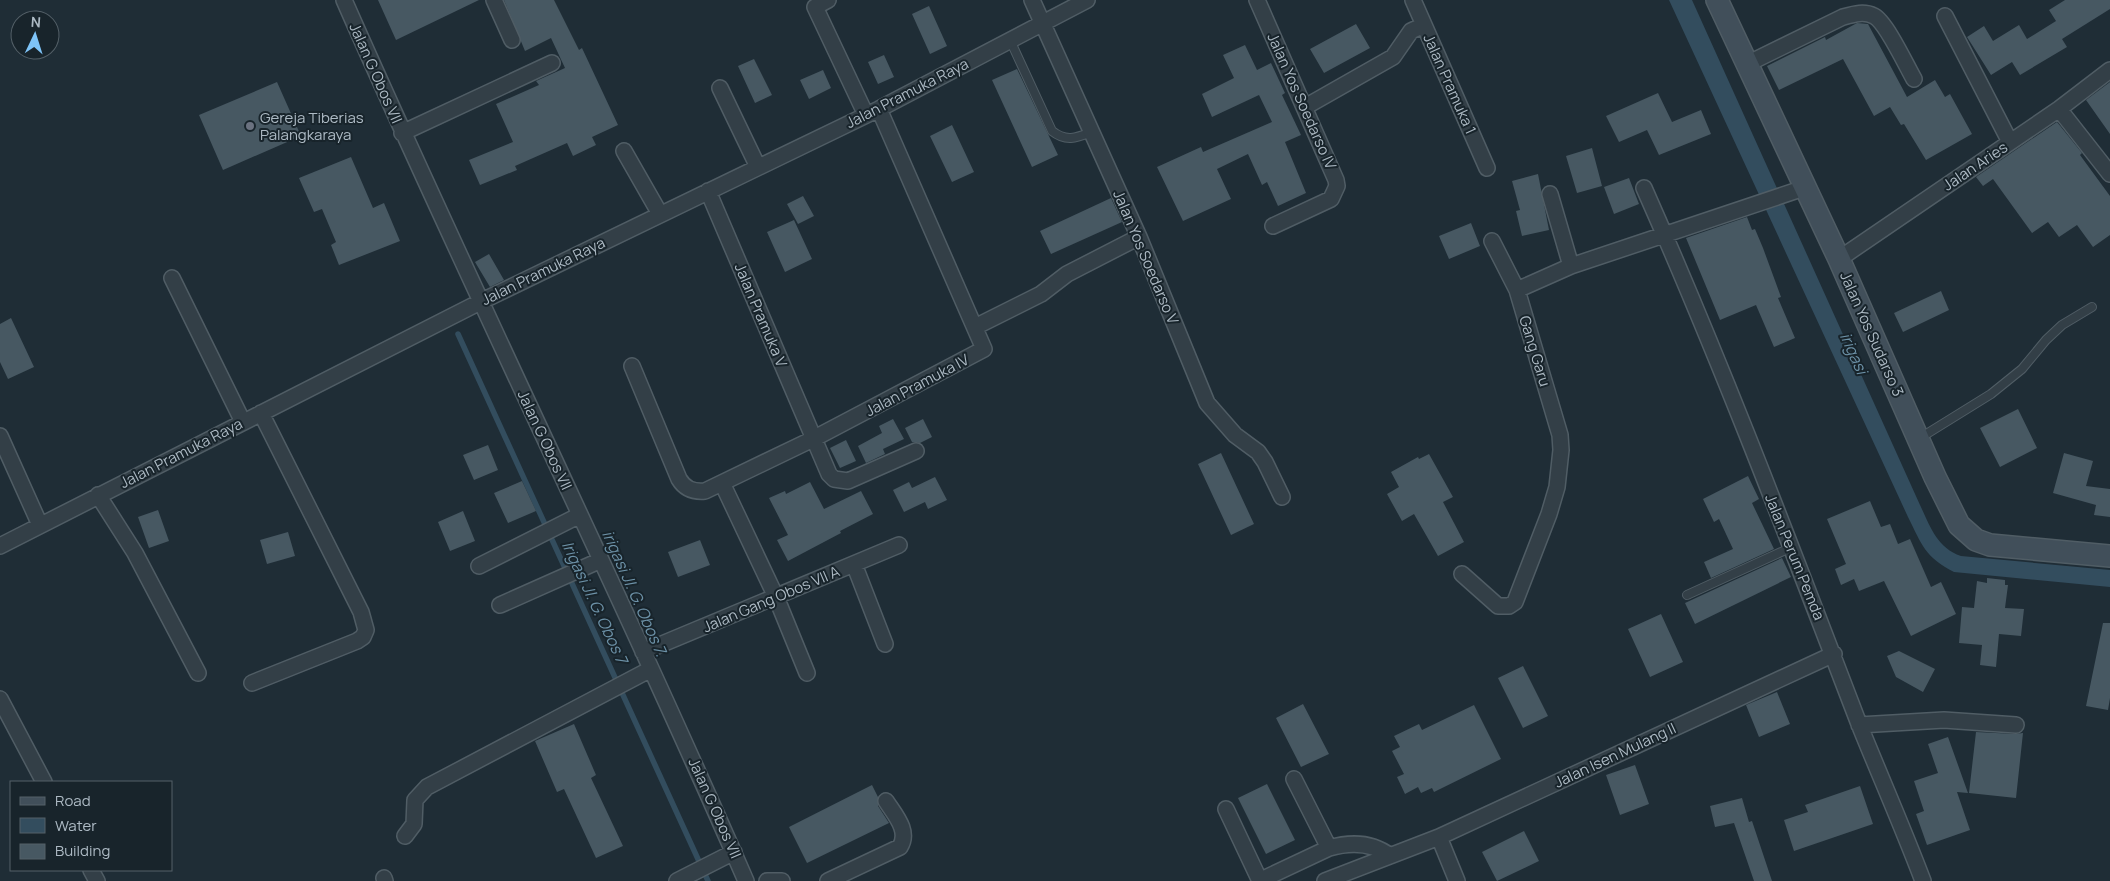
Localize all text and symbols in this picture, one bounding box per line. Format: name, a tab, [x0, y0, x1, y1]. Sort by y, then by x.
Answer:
north arrow	[10, 10, 60, 60]
text: N	[30, 12, 42, 31]
street label: Jalan G Obos VII	[344, 19, 408, 127]
street label: Jalan Yos Soedarso IV	[1262, 29, 1342, 173]
street label: Jalan Pramuka 1	[1418, 30, 1482, 138]
street label: Jalan Pramuka Raya	[842, 53, 972, 133]
place label: Gereja Tiberias Palangkaraya	[260, 107, 364, 145]
marker: Gereja Tiberias Palangkaraya	[244, 120, 256, 132]
street label: Jalan Aries	[1938, 137, 2012, 195]
street label: Jalan Yos Soedarso V	[1108, 187, 1184, 327]
street label: Jalan Pramuka Raya	[478, 232, 608, 310]
street label: Jalan Pramuka V	[730, 260, 792, 370]
street label: Jalan Yos Sudarso 3	[1835, 268, 1909, 400]
street label: Gang Garu	[1514, 313, 1556, 389]
water label: irigasi	[1835, 329, 1874, 380]
street label: Jalan Pramuka IV	[862, 349, 972, 421]
street label: Jalan G Obos VII	[513, 387, 577, 493]
street label: Jalan Pramuka Raya	[116, 413, 246, 493]
street label: Jalan Perum Pemda	[1760, 491, 1830, 623]
water label: irigasi Jl. G. Obos 7.	[597, 526, 673, 660]
water label: Irigasi Jl. G. Obos 7	[557, 537, 634, 670]
street label: Jalan Gang Obos VII A	[699, 560, 843, 637]
street label: Jalan Isen Mulang II	[1551, 718, 1679, 792]
street label: Jalan G Obos VII	[683, 754, 747, 862]
legend	[10, 781, 172, 871]
text: Road	[55, 790, 91, 811]
text: Water	[55, 815, 97, 836]
text: Building	[55, 840, 110, 861]

